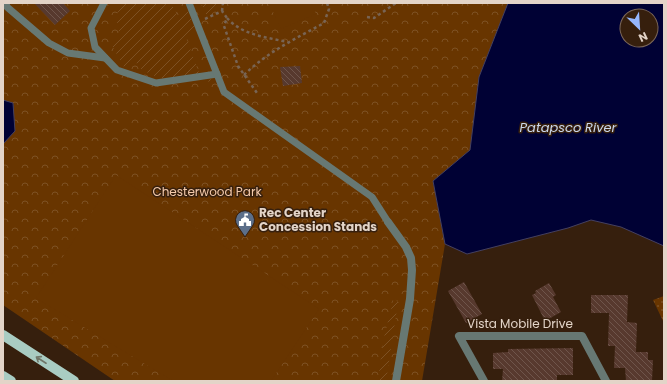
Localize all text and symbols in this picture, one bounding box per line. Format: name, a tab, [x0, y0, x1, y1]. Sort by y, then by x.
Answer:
north arrow	[619, 8, 659, 48]
text: N	[636, 28, 650, 46]
water label: Patapsco River	[520, 118, 618, 137]
park label: Chesterwood Park	[152, 183, 262, 200]
place label: Rec Center Concession Stands	[259, 204, 377, 235]
public building icon: Rec Center Concession Stands	[234, 209, 256, 237]
street label: Vista Mobile Drive	[467, 315, 573, 332]
one-way arrow	[36, 356, 47, 364]

